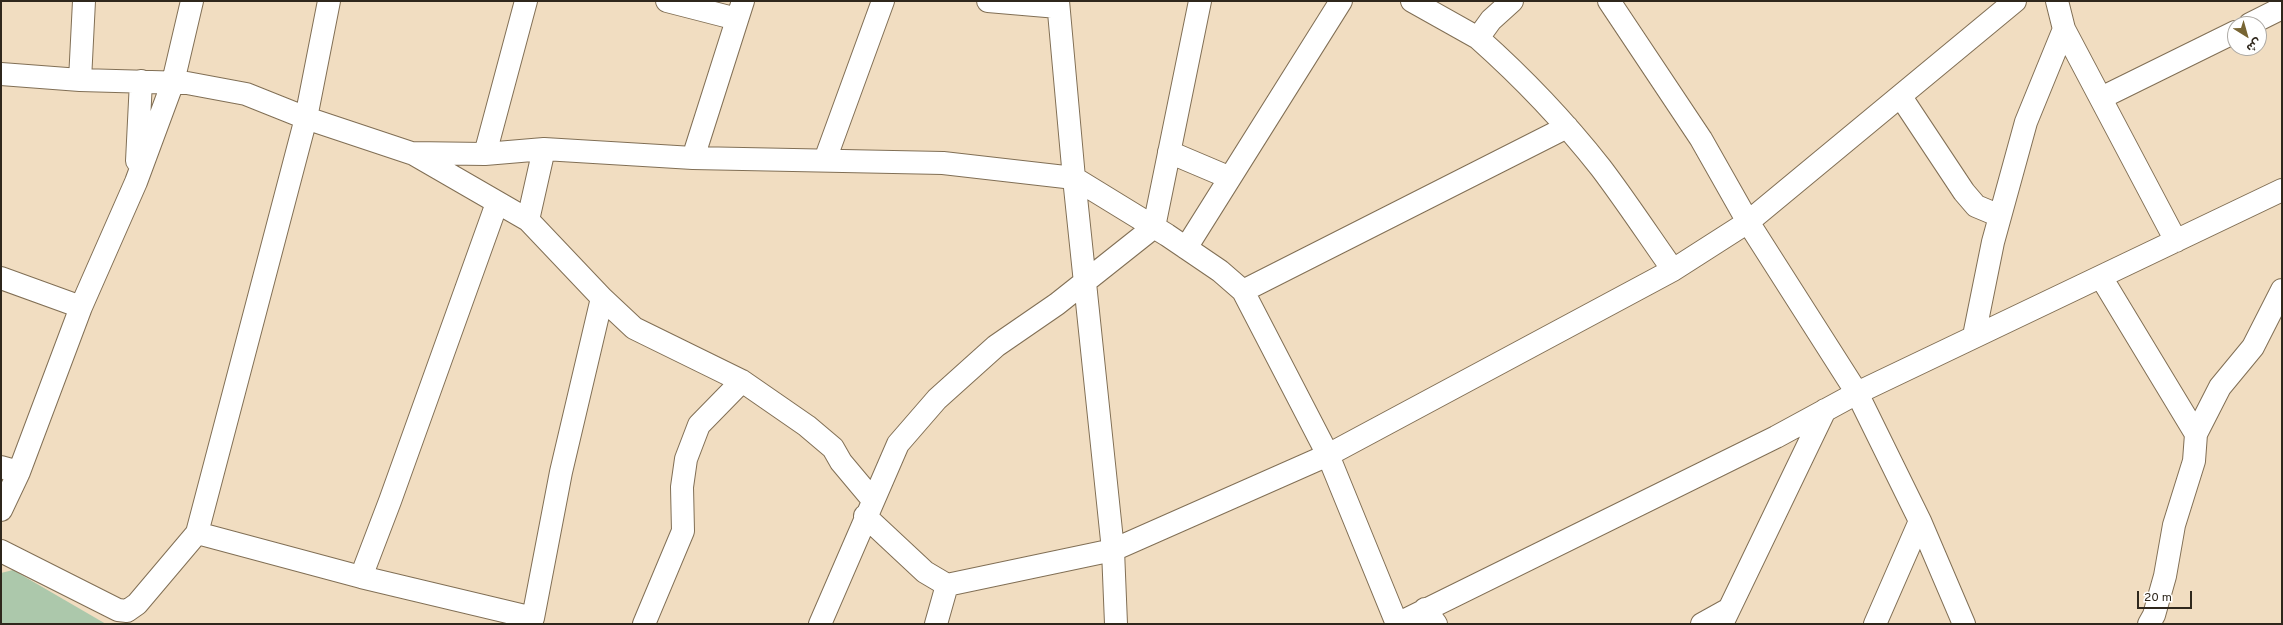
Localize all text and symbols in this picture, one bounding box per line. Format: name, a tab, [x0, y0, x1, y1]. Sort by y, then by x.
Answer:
north arrow	[2227, 16, 2267, 56]
text: ش	[2243, 35, 2264, 55]
scale bar	[2139, 583, 2194, 609]
text: 20 m	[2144, 590, 2172, 606]

